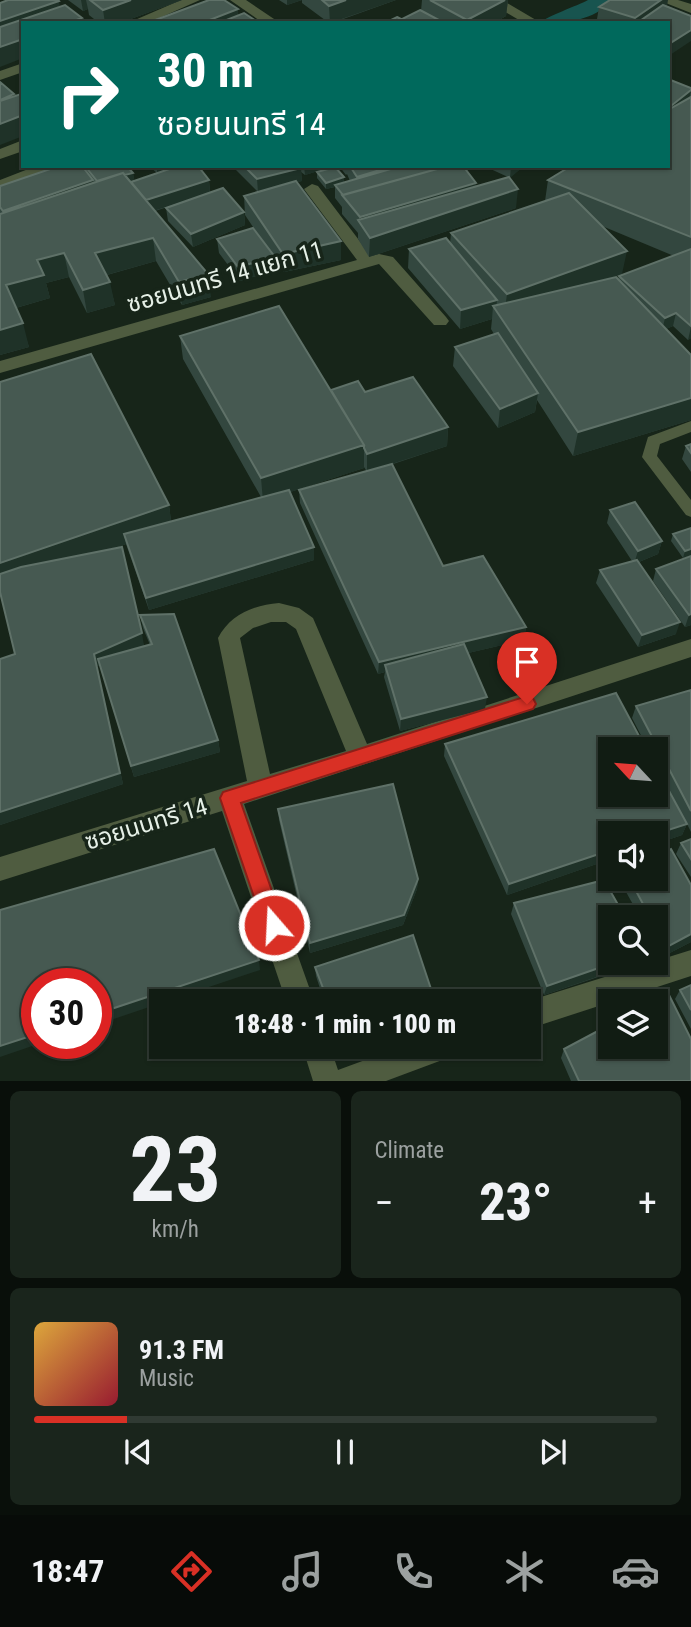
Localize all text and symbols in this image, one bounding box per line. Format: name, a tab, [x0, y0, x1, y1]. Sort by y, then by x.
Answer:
text: 30 m	[157, 42, 254, 99]
icon: right	[42, 49, 133, 140]
text: ซอยนนทรี 14	[157, 105, 325, 143]
street label: ซอยนนทรี 14 แยก 11	[124, 236, 326, 318]
pin	[497, 632, 557, 704]
icon: arrive	[508, 643, 546, 681]
north arrow	[598, 737, 668, 807]
map controls	[598, 737, 668, 1059]
street label: ซอยนนทรี 14	[81, 792, 211, 856]
button: sound	[598, 821, 668, 891]
position arrow	[237, 888, 311, 962]
button: search	[598, 905, 668, 975]
speed limit sign: 30	[21, 968, 112, 1059]
button: layers	[598, 989, 668, 1059]
text: 18:48 · 1 min · 100 m	[234, 1009, 456, 1039]
text: 23	[129, 1117, 221, 1223]
text: Climate	[375, 1137, 444, 1164]
text: 23°	[479, 1172, 552, 1233]
text: −	[375, 1181, 394, 1225]
text: +	[638, 1181, 657, 1225]
text: km/h	[152, 1216, 199, 1243]
text: 91.3 FM	[139, 1335, 224, 1365]
text: Music	[139, 1365, 194, 1392]
icon: previous	[119, 1433, 157, 1471]
icon: pause	[326, 1433, 364, 1471]
icon: next	[534, 1433, 572, 1471]
icon: directions	[167, 1547, 216, 1596]
icon: music	[278, 1547, 327, 1596]
icon: phone	[389, 1547, 438, 1596]
icon: climate	[500, 1547, 549, 1596]
icon: car	[611, 1547, 660, 1596]
text: 18:47	[31, 1552, 104, 1590]

